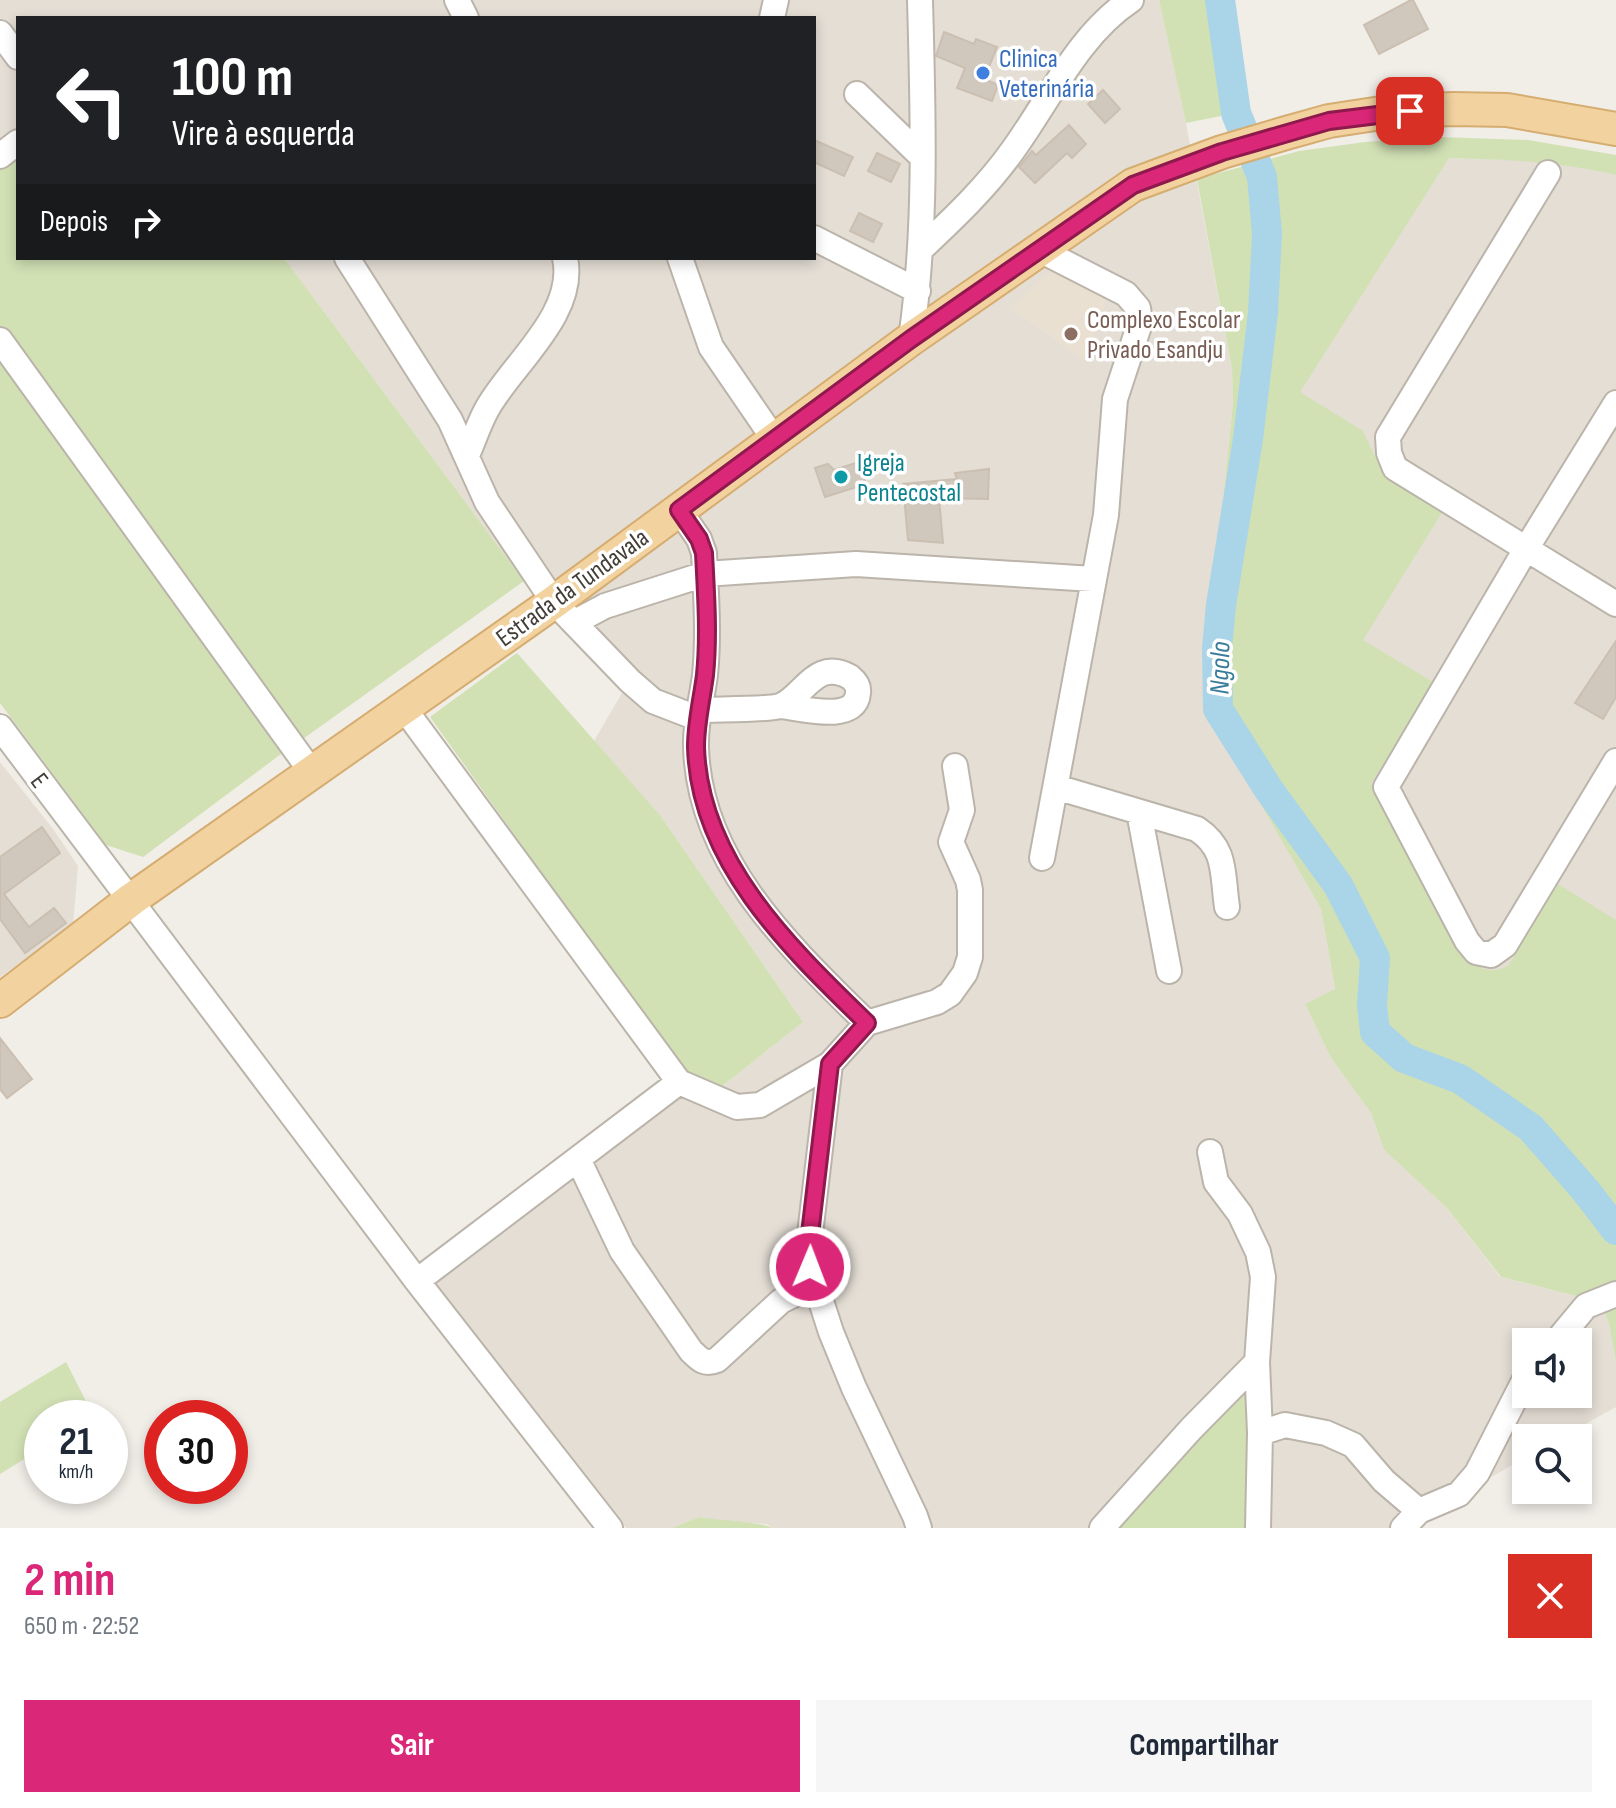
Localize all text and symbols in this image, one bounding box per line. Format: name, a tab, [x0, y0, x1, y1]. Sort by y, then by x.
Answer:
place label: Clinica Veterinária	[999, 44, 1094, 105]
text: 100 m	[172, 45, 293, 112]
icon: left	[40, 48, 144, 152]
marker: Clinica Veterinária	[974, 64, 992, 82]
pin	[1376, 77, 1444, 145]
icon: arrive	[1388, 89, 1432, 133]
text: Vire à esquerda	[172, 113, 355, 156]
icon: right	[124, 200, 168, 244]
text: Depois	[40, 204, 108, 240]
place label: Complexo Escolar Privado Esandju	[1087, 305, 1241, 366]
marker: Complexo Escolar Privado Esandju	[1062, 325, 1080, 343]
place label: Igreja Pentecostal	[857, 448, 961, 509]
marker: Igreja Pentecostal	[832, 468, 850, 486]
street label: Estrada da Tundavala	[491, 523, 655, 654]
water label: Ngolo	[1204, 641, 1237, 695]
street label: E	[23, 767, 54, 795]
position arrow	[768, 1225, 852, 1309]
map controls	[1512, 1328, 1592, 1504]
button: sound	[1512, 1328, 1592, 1408]
speed limit sign: 30	[144, 1400, 248, 1504]
text: 21	[59, 1418, 93, 1466]
button: search	[1512, 1424, 1592, 1504]
text: km/h	[59, 1460, 93, 1484]
text: 2 min	[24, 1552, 115, 1609]
button: close	[1508, 1554, 1592, 1638]
text: 650 m · 22:52	[24, 1611, 139, 1642]
button: Sair	[24, 1700, 800, 1792]
button: Compartilhar	[816, 1700, 1592, 1792]

